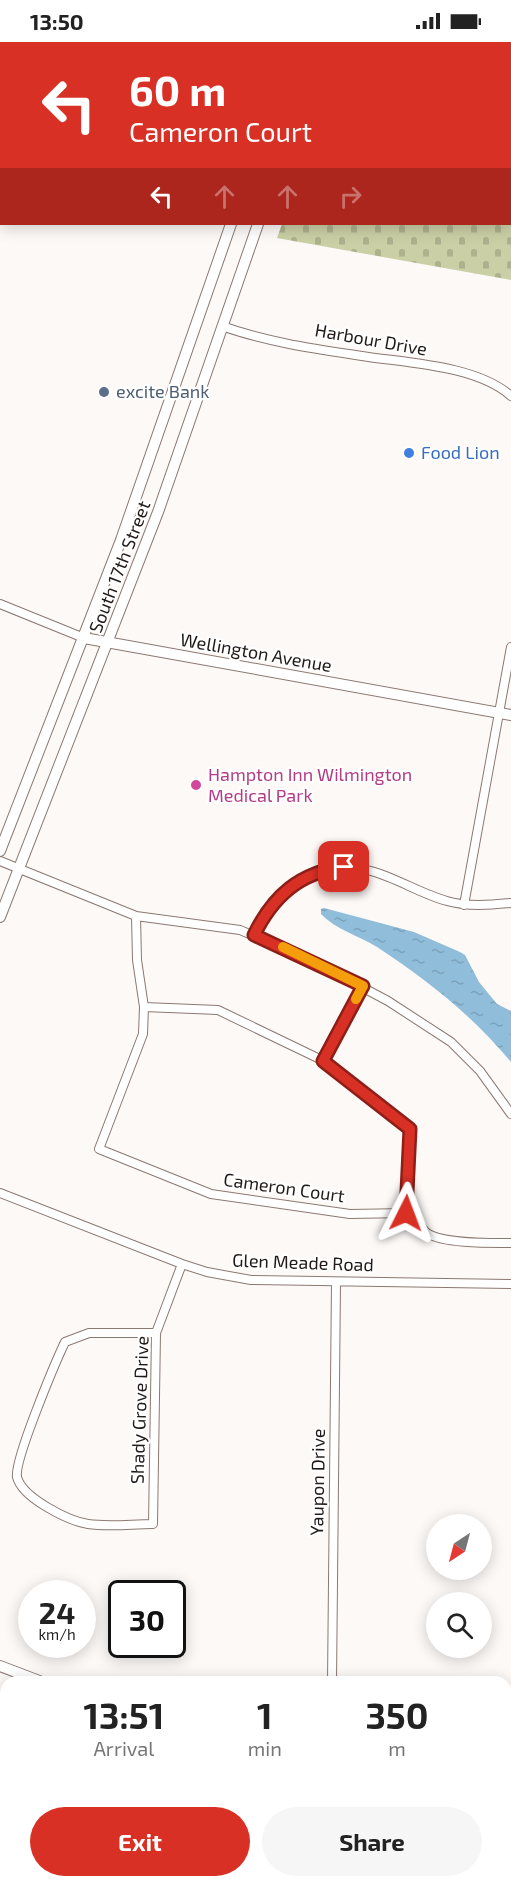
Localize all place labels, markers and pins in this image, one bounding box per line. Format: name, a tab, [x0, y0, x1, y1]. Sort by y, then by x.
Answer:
place label: excite Bank	[116, 380, 209, 402]
marker: excite Bank	[97, 385, 111, 399]
place label: Food Lion	[421, 441, 500, 463]
marker: Food Lion	[402, 446, 416, 460]
place label: Hampton Inn Wilmington Medical Park	[208, 763, 412, 806]
marker: Hampton Inn Wilmington Medical Park	[189, 778, 203, 792]
pin	[318, 841, 369, 892]

